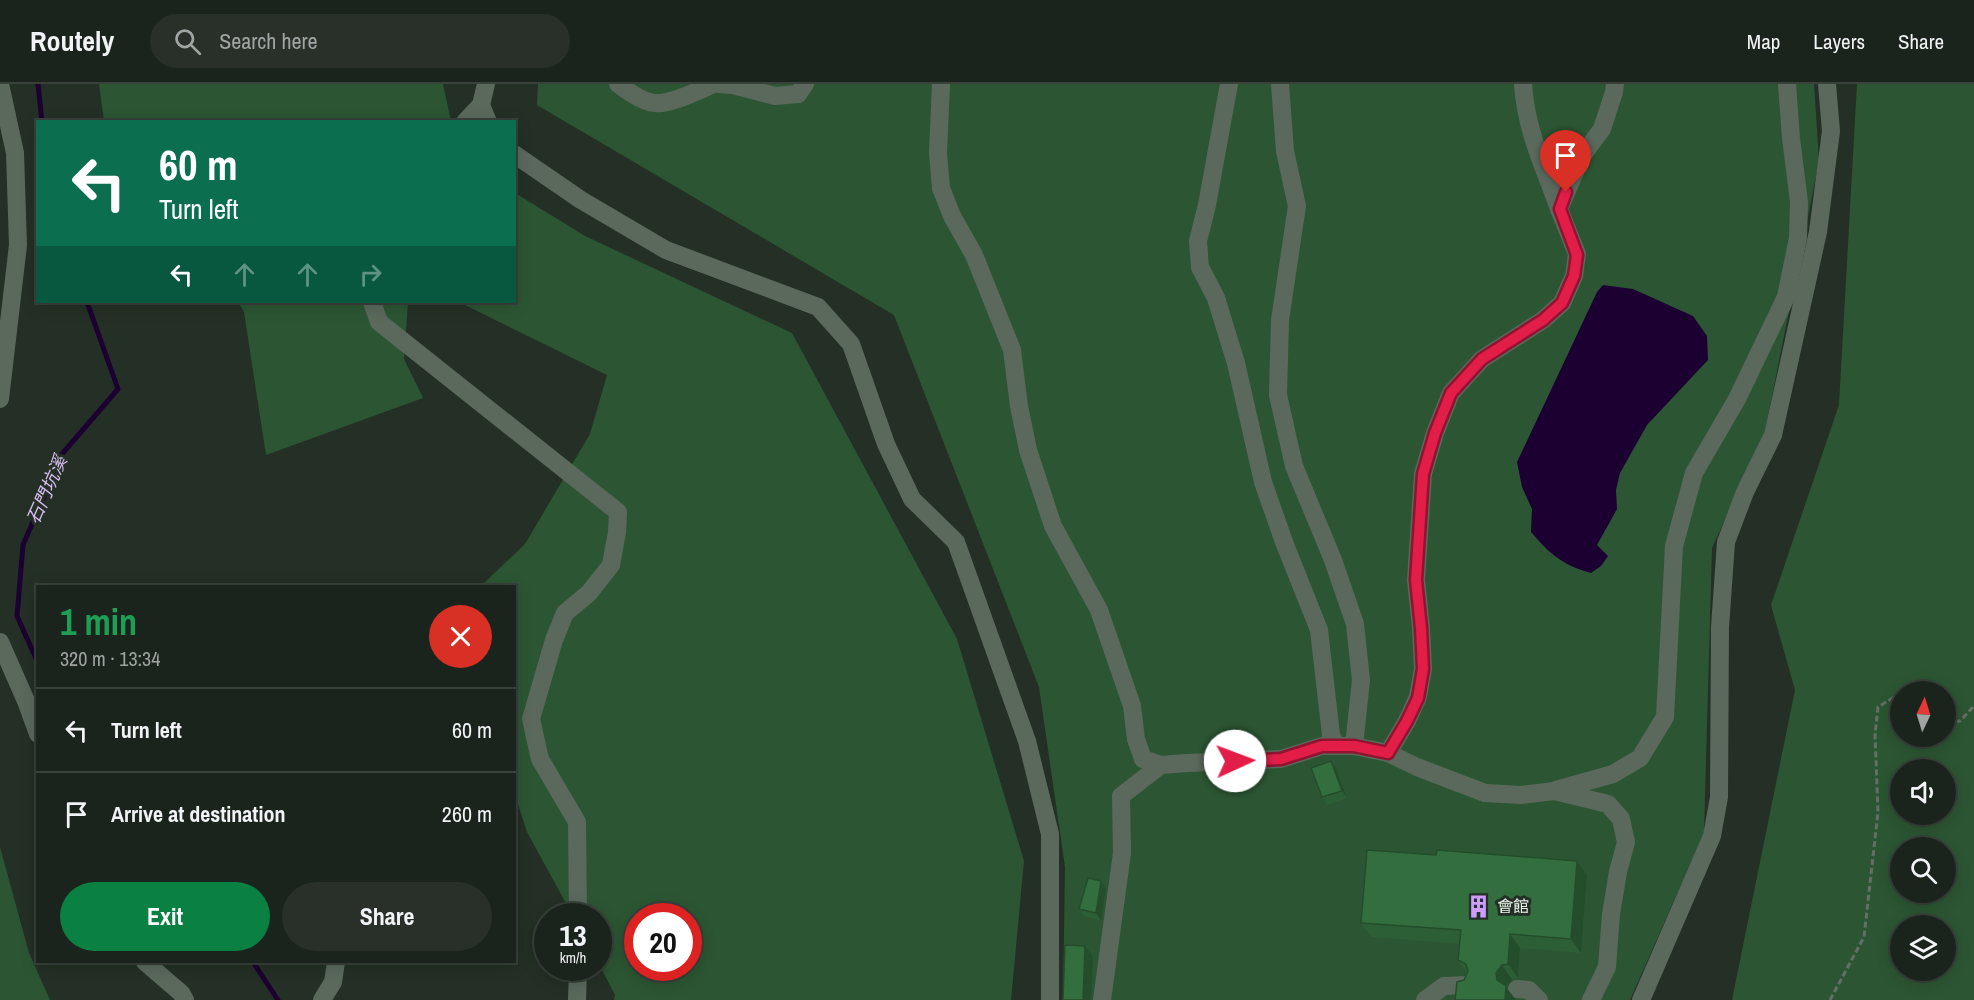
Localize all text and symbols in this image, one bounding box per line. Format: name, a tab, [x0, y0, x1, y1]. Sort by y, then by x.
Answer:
search box	[150, 14, 570, 68]
text: Routely	[30, 22, 114, 60]
icon: search	[171, 25, 204, 58]
text: Search here	[219, 26, 317, 56]
text: Map	[1747, 27, 1780, 56]
text: Layers	[1813, 27, 1865, 56]
text: Share	[1898, 27, 1944, 56]
pin	[1540, 130, 1591, 192]
text: 60 m	[159, 137, 238, 193]
icon: arrive	[1549, 139, 1582, 172]
icon: left	[60, 144, 138, 222]
text: Turn left	[159, 191, 238, 227]
icon: left	[165, 258, 198, 291]
icon: ahead	[228, 258, 261, 291]
icon: ahead	[291, 258, 324, 291]
icon: right	[354, 258, 387, 291]
water label: 石門坑溪	[20, 449, 74, 528]
text: 1 min	[60, 598, 137, 646]
button: close	[429, 605, 492, 668]
text: 320 m · 13:34	[60, 645, 160, 672]
north arrow	[1890, 681, 1956, 747]
map controls	[1890, 681, 1956, 981]
icon: left	[60, 714, 93, 747]
text: Turn left	[111, 715, 182, 745]
text: 60 m	[452, 715, 492, 745]
position arrow	[1203, 729, 1267, 793]
button: sound	[1890, 759, 1956, 825]
icon: arrive	[60, 798, 93, 831]
text: Arrive at destination	[111, 799, 285, 829]
text: 260 m	[442, 799, 492, 829]
button: search	[1890, 837, 1956, 903]
button: Exit	[60, 882, 270, 951]
button: Share	[282, 882, 492, 951]
building icon: 會館	[1466, 893, 1492, 919]
place label: 會館	[1497, 895, 1529, 917]
speed limit sign: 20	[624, 903, 702, 981]
text: 13	[559, 915, 587, 955]
button: layers	[1890, 915, 1956, 981]
text: km/h	[560, 947, 586, 968]

